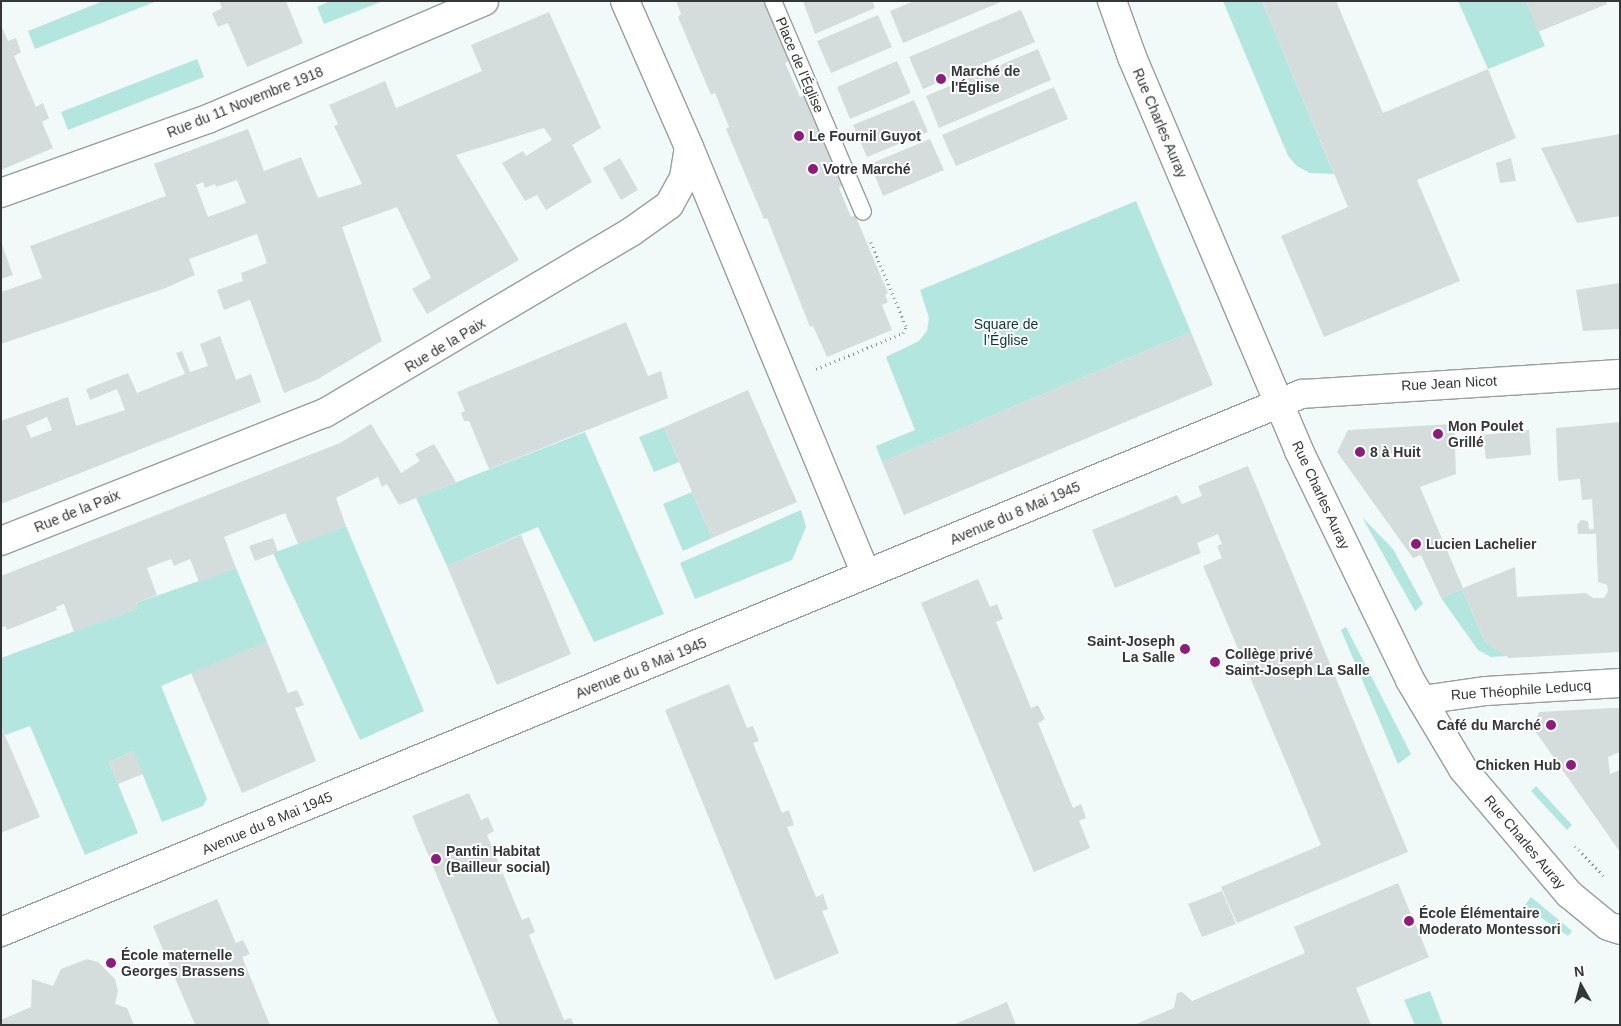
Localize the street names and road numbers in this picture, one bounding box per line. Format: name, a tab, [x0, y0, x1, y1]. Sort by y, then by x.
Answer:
street label: Place de l'Église	[772, 15, 828, 115]
street label: Rue du 11 Novembre 1918	[164, 63, 326, 141]
street label: Rue Charles Auray	[1129, 65, 1191, 181]
street label: Rue de la Paix	[402, 314, 488, 376]
street label: Rue Jean Nicot	[1401, 372, 1497, 394]
street label: Rue Charles Auray	[1288, 438, 1354, 552]
street label: Avenue du 8 Mai 1945	[947, 478, 1083, 548]
street label: Rue de la Paix	[32, 486, 122, 536]
street label: Avenue du 8 Mai 1945	[573, 634, 709, 702]
street label: Rue Théophile Leducq	[1450, 677, 1592, 703]
street label: Avenue du 8 Mai 1945	[199, 788, 335, 858]
street label: Rue Charles Auray	[1481, 791, 1569, 893]

